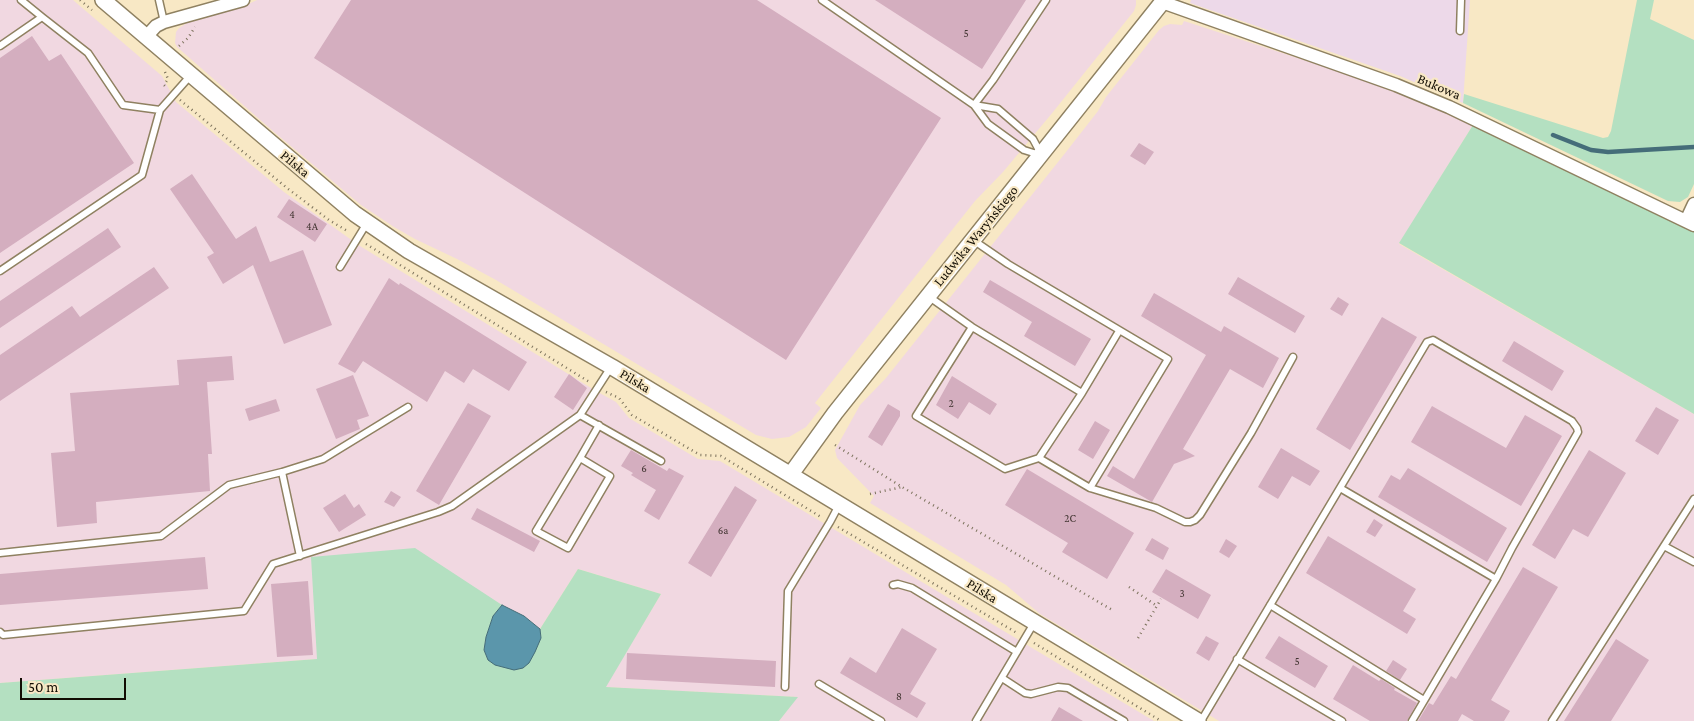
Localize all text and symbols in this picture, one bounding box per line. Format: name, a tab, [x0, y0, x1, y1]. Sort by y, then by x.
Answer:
house number: 5	[963, 27, 969, 41]
street label: Bukowa	[1415, 70, 1463, 104]
street label: Pilska	[277, 147, 313, 181]
street label: Ludwika Waryńskiego	[930, 182, 1022, 290]
house number: 4	[289, 208, 295, 222]
house number: 4A	[306, 220, 318, 234]
street label: Pilska	[617, 365, 653, 397]
house number: 2	[948, 397, 954, 411]
house number: 6	[641, 462, 647, 476]
house number: 2C	[1064, 512, 1076, 526]
house number: 6a	[718, 524, 728, 538]
street label: Pilska	[964, 575, 1000, 607]
house number: 3	[1179, 587, 1185, 601]
house number: 5	[1294, 655, 1300, 669]
scale bar	[22, 668, 129, 700]
text: 50 m	[28, 679, 58, 695]
house number: 8	[896, 690, 902, 704]

